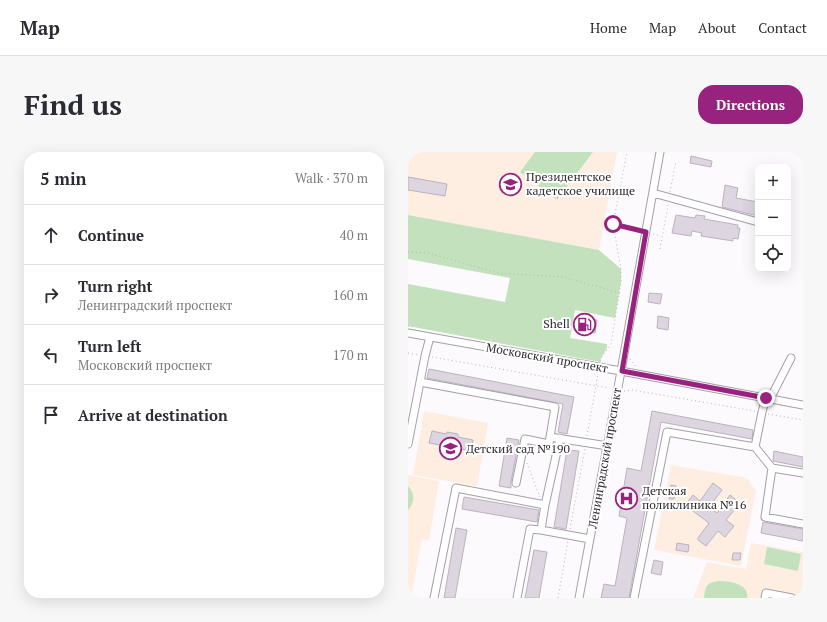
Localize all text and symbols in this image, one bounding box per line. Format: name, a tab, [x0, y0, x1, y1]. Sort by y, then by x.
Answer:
text: Map	[20, 15, 60, 40]
text: Home	[590, 18, 627, 37]
text: Map	[649, 18, 676, 37]
text: About	[698, 18, 736, 37]
text: Contact	[758, 18, 807, 37]
button: Directions	[698, 85, 803, 124]
text: Find us	[24, 86, 122, 123]
map controls	[755, 164, 791, 272]
button: +	[755, 164, 791, 200]
text: 5 min	[40, 167, 87, 190]
text: Walk · 370 m	[295, 169, 368, 187]
place label: Президентское кадетское училище	[526, 169, 635, 198]
school or university icon: Президентское кадетское училище	[497, 171, 523, 197]
button: −	[755, 200, 791, 236]
route start	[604, 215, 622, 233]
icon: ahead	[40, 224, 62, 246]
text: Continue	[78, 225, 144, 245]
text: 40 m	[340, 226, 368, 244]
button: locate	[755, 236, 791, 272]
text: Turn right	[78, 276, 153, 296]
icon: right	[40, 284, 62, 306]
text: 160 m	[333, 286, 368, 304]
text: Ленинградский проспект	[78, 296, 232, 314]
fuel station icon: Shell	[572, 311, 598, 337]
place label: Shell	[543, 316, 570, 331]
text: Turn left	[78, 336, 142, 356]
street label: Московский проспект	[485, 339, 609, 376]
icon: left	[40, 344, 62, 366]
text: 170 m	[333, 346, 368, 364]
text: Московский проспект	[78, 356, 212, 374]
street label: Ленинградский проспект	[585, 386, 624, 530]
route end	[757, 389, 775, 407]
icon: arrive	[40, 404, 62, 426]
text: Arrive at destination	[78, 405, 228, 425]
school or university icon: Детский сад №190	[437, 436, 463, 462]
place label: Детский сад №190	[466, 441, 570, 456]
place label: Детская поликлиника №16	[642, 483, 747, 512]
hospital icon: Детская поликлиника №16	[614, 485, 640, 511]

